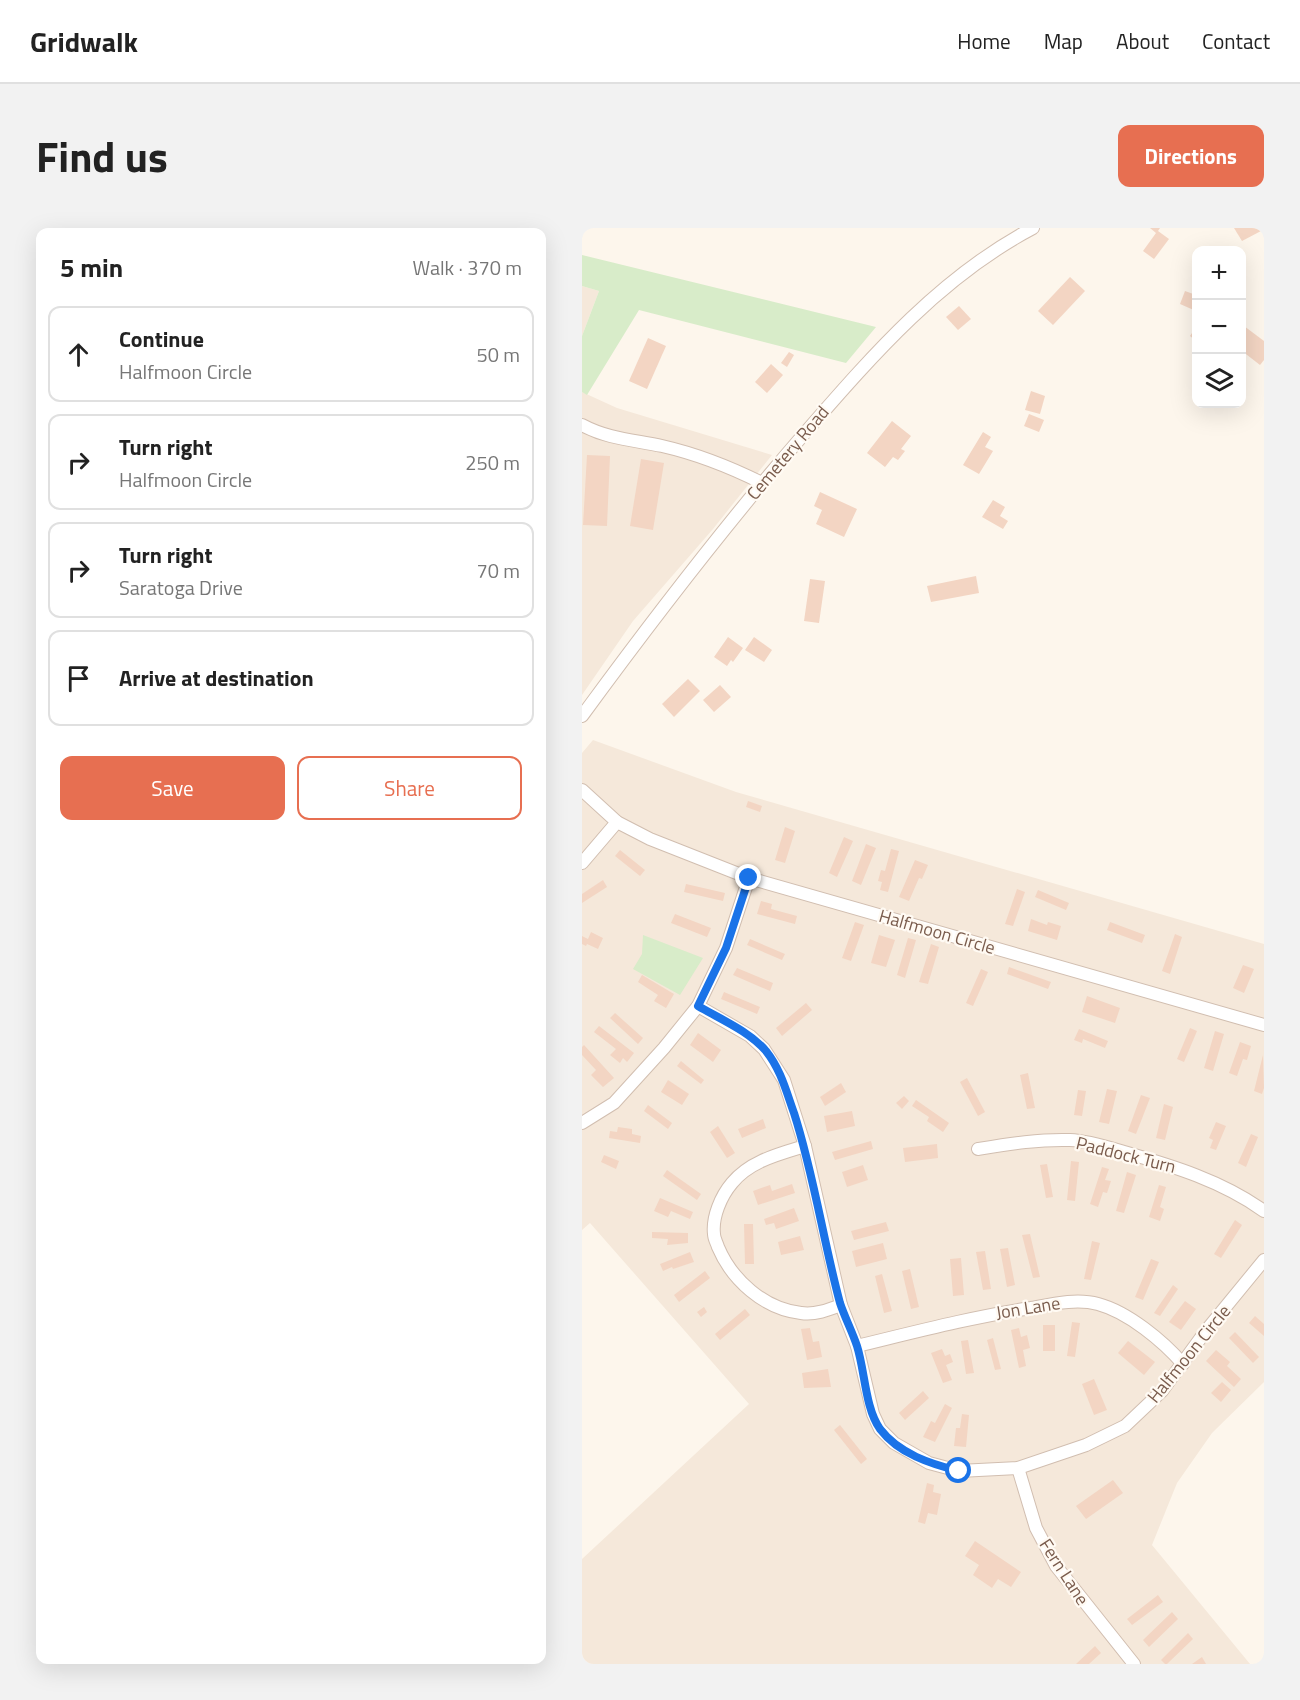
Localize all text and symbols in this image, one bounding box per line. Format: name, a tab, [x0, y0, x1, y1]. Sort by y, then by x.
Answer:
text: Gridwalk	[30, 20, 138, 63]
text: Home	[957, 25, 1011, 57]
text: Map	[1044, 25, 1083, 57]
text: About	[1116, 25, 1169, 57]
text: Contact	[1202, 25, 1270, 57]
text: Find us	[36, 124, 168, 188]
button: Directions	[1118, 125, 1264, 187]
map controls	[1192, 246, 1246, 408]
button: +	[1192, 246, 1246, 300]
text: 5 min	[60, 248, 123, 287]
text: Walk · 370 m	[413, 252, 522, 283]
button: −	[1192, 300, 1246, 354]
text: Continue	[119, 322, 204, 356]
icon: ahead	[62, 338, 95, 371]
text: 50 m	[476, 339, 520, 370]
button: layers	[1192, 354, 1246, 408]
text: Halfmoon Circle	[119, 356, 252, 387]
street label: Cemetery Road	[740, 400, 835, 506]
text: Turn right	[119, 430, 213, 464]
icon: right	[62, 446, 95, 479]
text: 250 m	[465, 447, 520, 478]
text: Halfmoon Circle	[119, 464, 252, 495]
text: Turn right	[119, 538, 213, 572]
icon: right	[62, 554, 95, 587]
text: 70 m	[476, 555, 520, 586]
text: Saratoga Drive	[119, 572, 243, 603]
text: Arrive at destination	[119, 661, 314, 695]
icon: arrive	[62, 662, 95, 695]
button: Save	[60, 756, 285, 820]
button: Share	[297, 756, 522, 820]
route end	[735, 864, 761, 890]
street label: Halfmoon Circle	[876, 902, 998, 961]
street label: Paddock Turn	[1073, 1129, 1179, 1180]
street label: Jon Lane	[994, 1289, 1062, 1326]
street label: Halfmoon Circle	[1140, 1299, 1237, 1409]
route start	[945, 1457, 971, 1483]
street label: Fern Lane	[1033, 1533, 1096, 1610]

